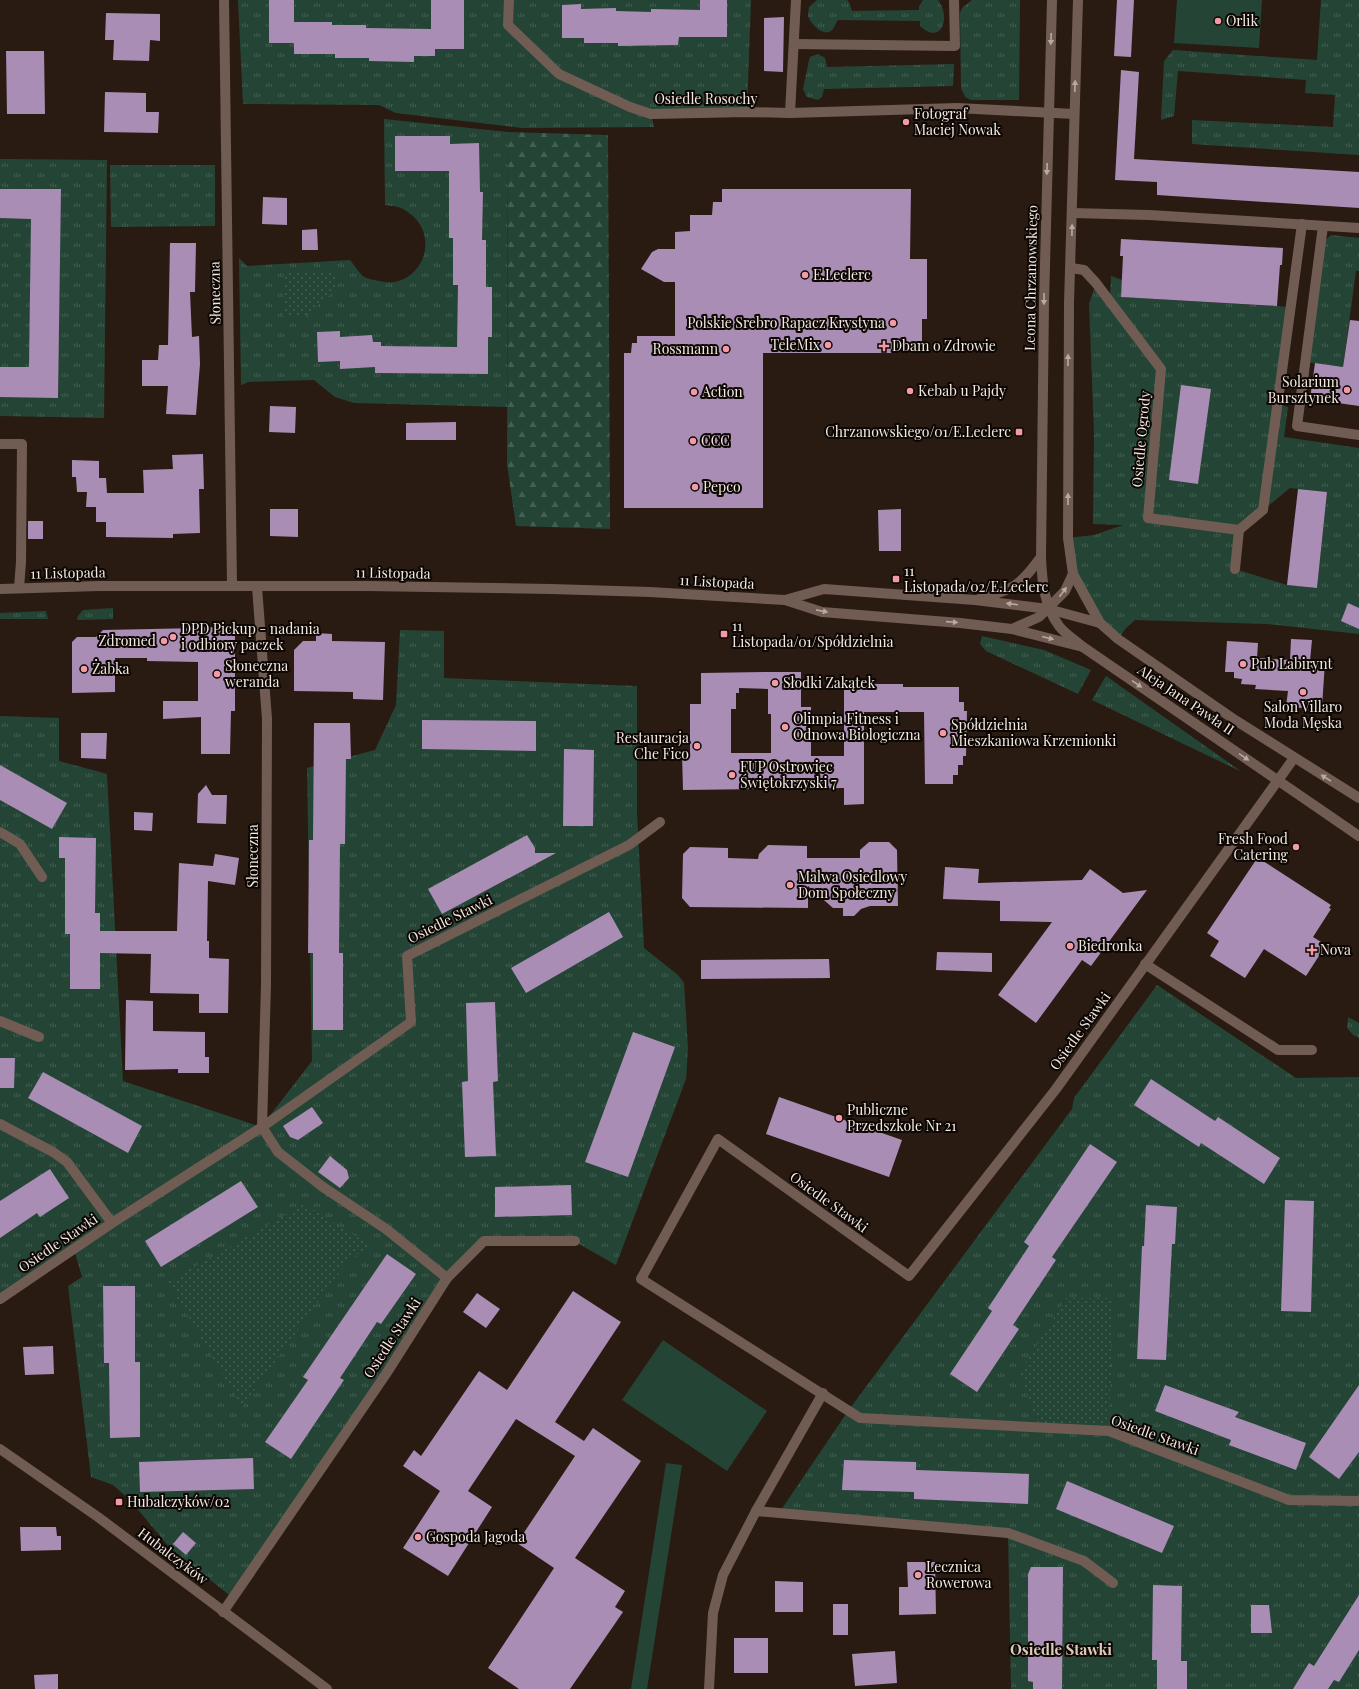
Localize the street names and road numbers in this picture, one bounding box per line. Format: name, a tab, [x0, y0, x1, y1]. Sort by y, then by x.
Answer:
street label: Osiedle Rosochy	[654, 89, 758, 108]
street label: Leona Chrzanowskiego	[1020, 204, 1041, 351]
street label: Słoneczna	[204, 261, 225, 325]
street label: Osiedle Ogrody	[1127, 390, 1154, 488]
street label: 11 Listopada	[30, 562, 106, 583]
street label: 11 Listopada	[355, 562, 431, 583]
street label: 11 Listopada	[679, 570, 755, 593]
street label: Aleja Jana Pawła II	[1133, 660, 1239, 739]
street label: Słoneczna	[243, 824, 262, 888]
street label: Osiedle Stawki	[404, 890, 495, 947]
street label: Osiedle Stawki	[1045, 988, 1114, 1074]
street label: Osiedle Stawki	[786, 1167, 872, 1236]
street label: Osiedle Stawki	[14, 1209, 101, 1276]
street label: Osiedle Stawki	[359, 1294, 425, 1382]
street label: Osiedle Stawki	[1109, 1410, 1202, 1459]
street label: Hubalczyków	[134, 1523, 212, 1588]

